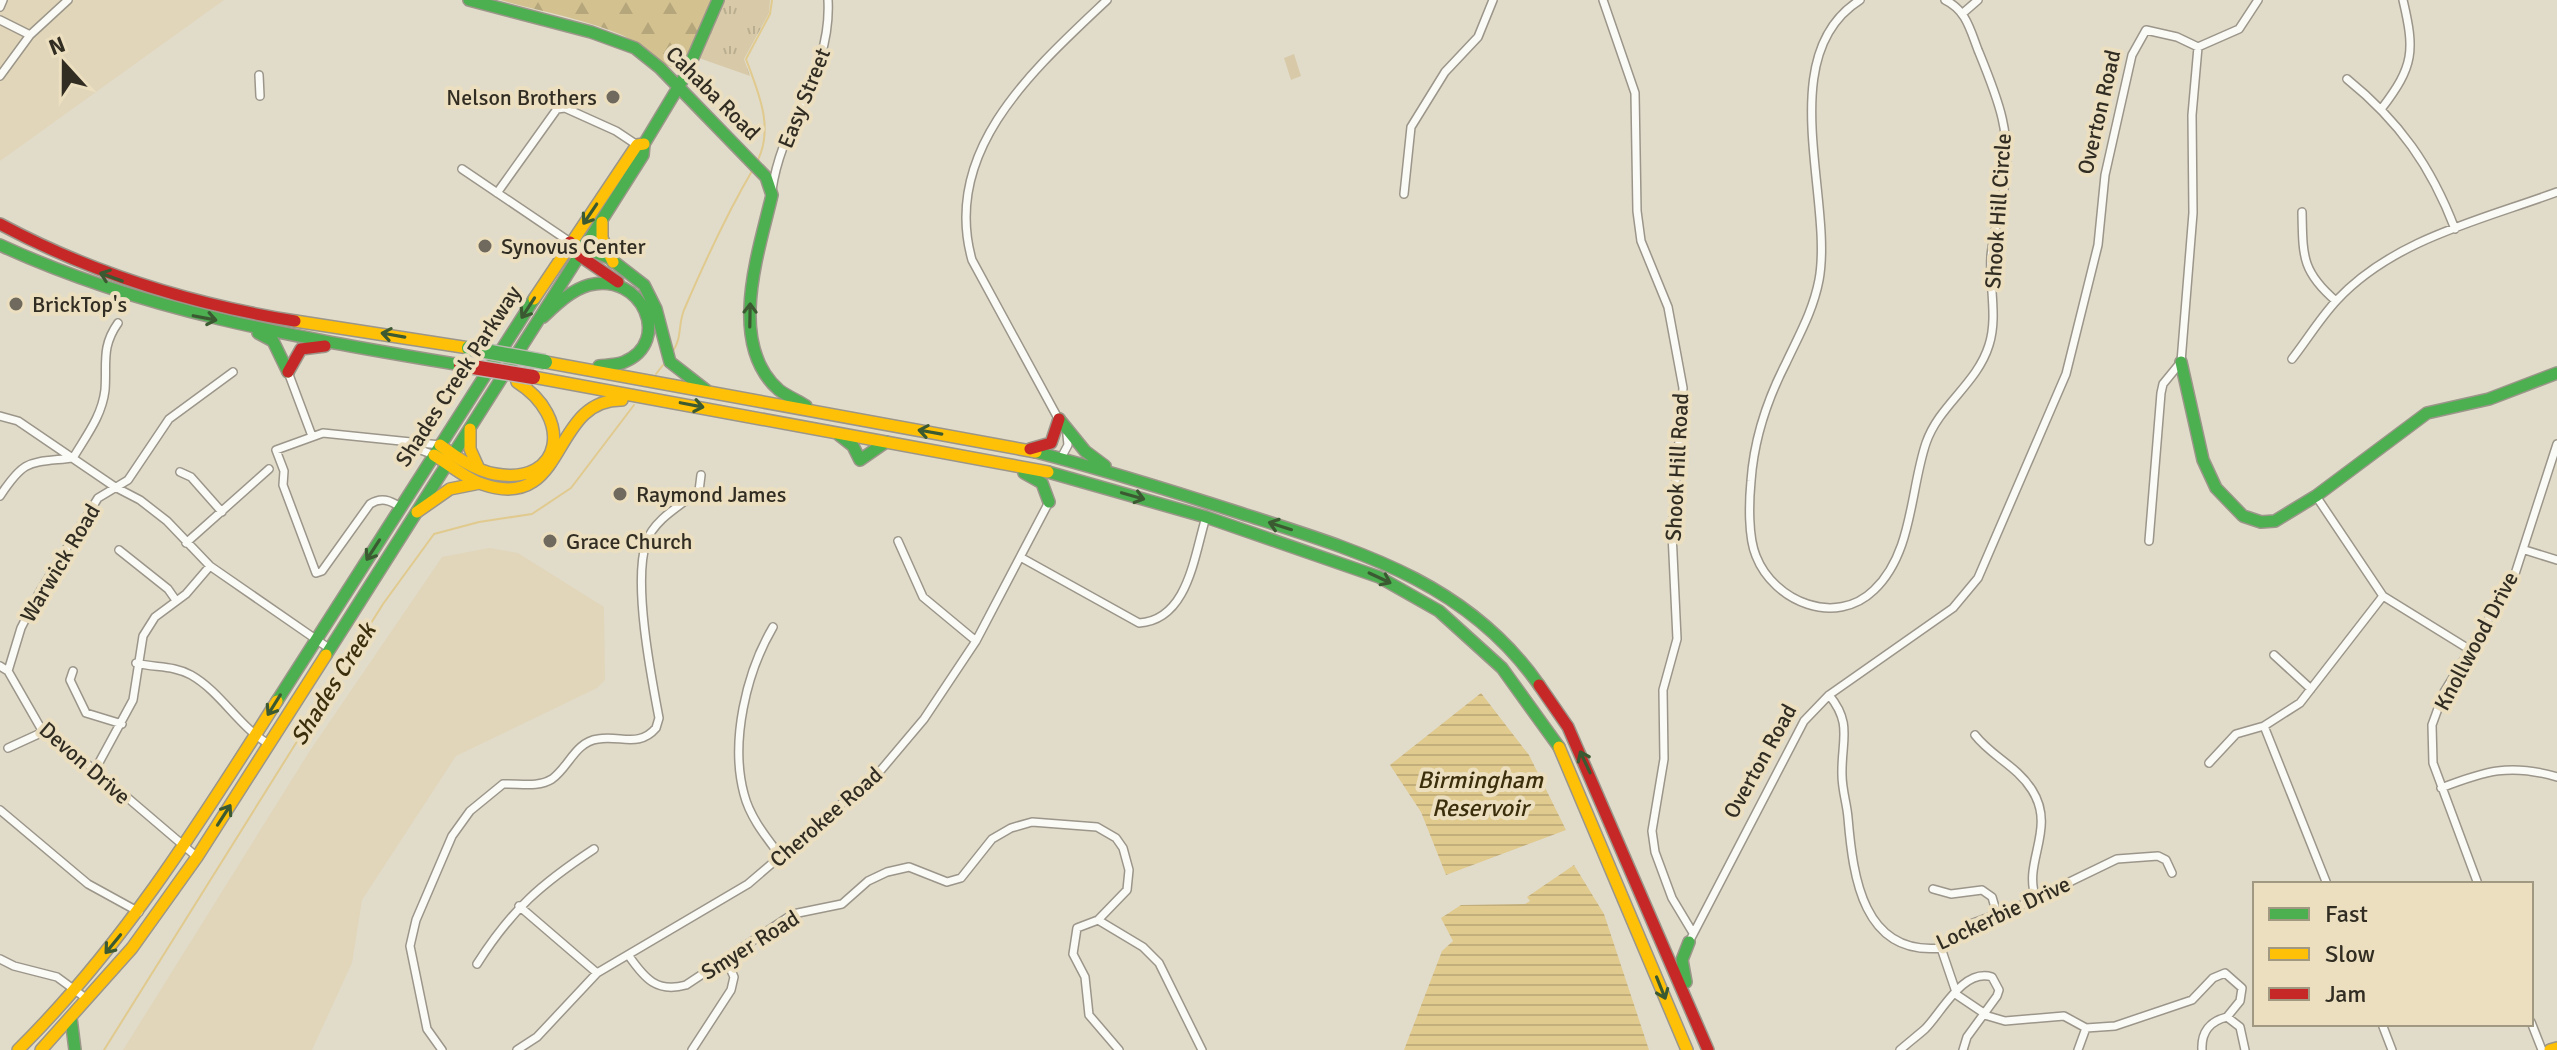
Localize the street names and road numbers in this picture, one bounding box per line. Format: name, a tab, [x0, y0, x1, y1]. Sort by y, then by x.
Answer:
street label: Cahaba Road	[660, 40, 766, 146]
street label: Easy Street	[772, 44, 836, 152]
street label: Overton Road	[2072, 47, 2126, 177]
street label: Shook Hill Circle	[1979, 132, 2017, 290]
street label: Shades Creek Parkway	[389, 280, 527, 472]
street label: Shook Hill Road	[1660, 392, 1694, 542]
street label: Warwick Road	[14, 499, 106, 627]
street label: Knollwood Drive	[2428, 567, 2524, 715]
street label: Overton Road	[1717, 699, 1803, 823]
street label: Devon Drive	[34, 716, 136, 810]
street label: Cherokee Road	[764, 761, 888, 873]
street label: Lockerbie Drive	[1932, 870, 2074, 956]
street label: Smyer Road	[696, 904, 804, 986]

